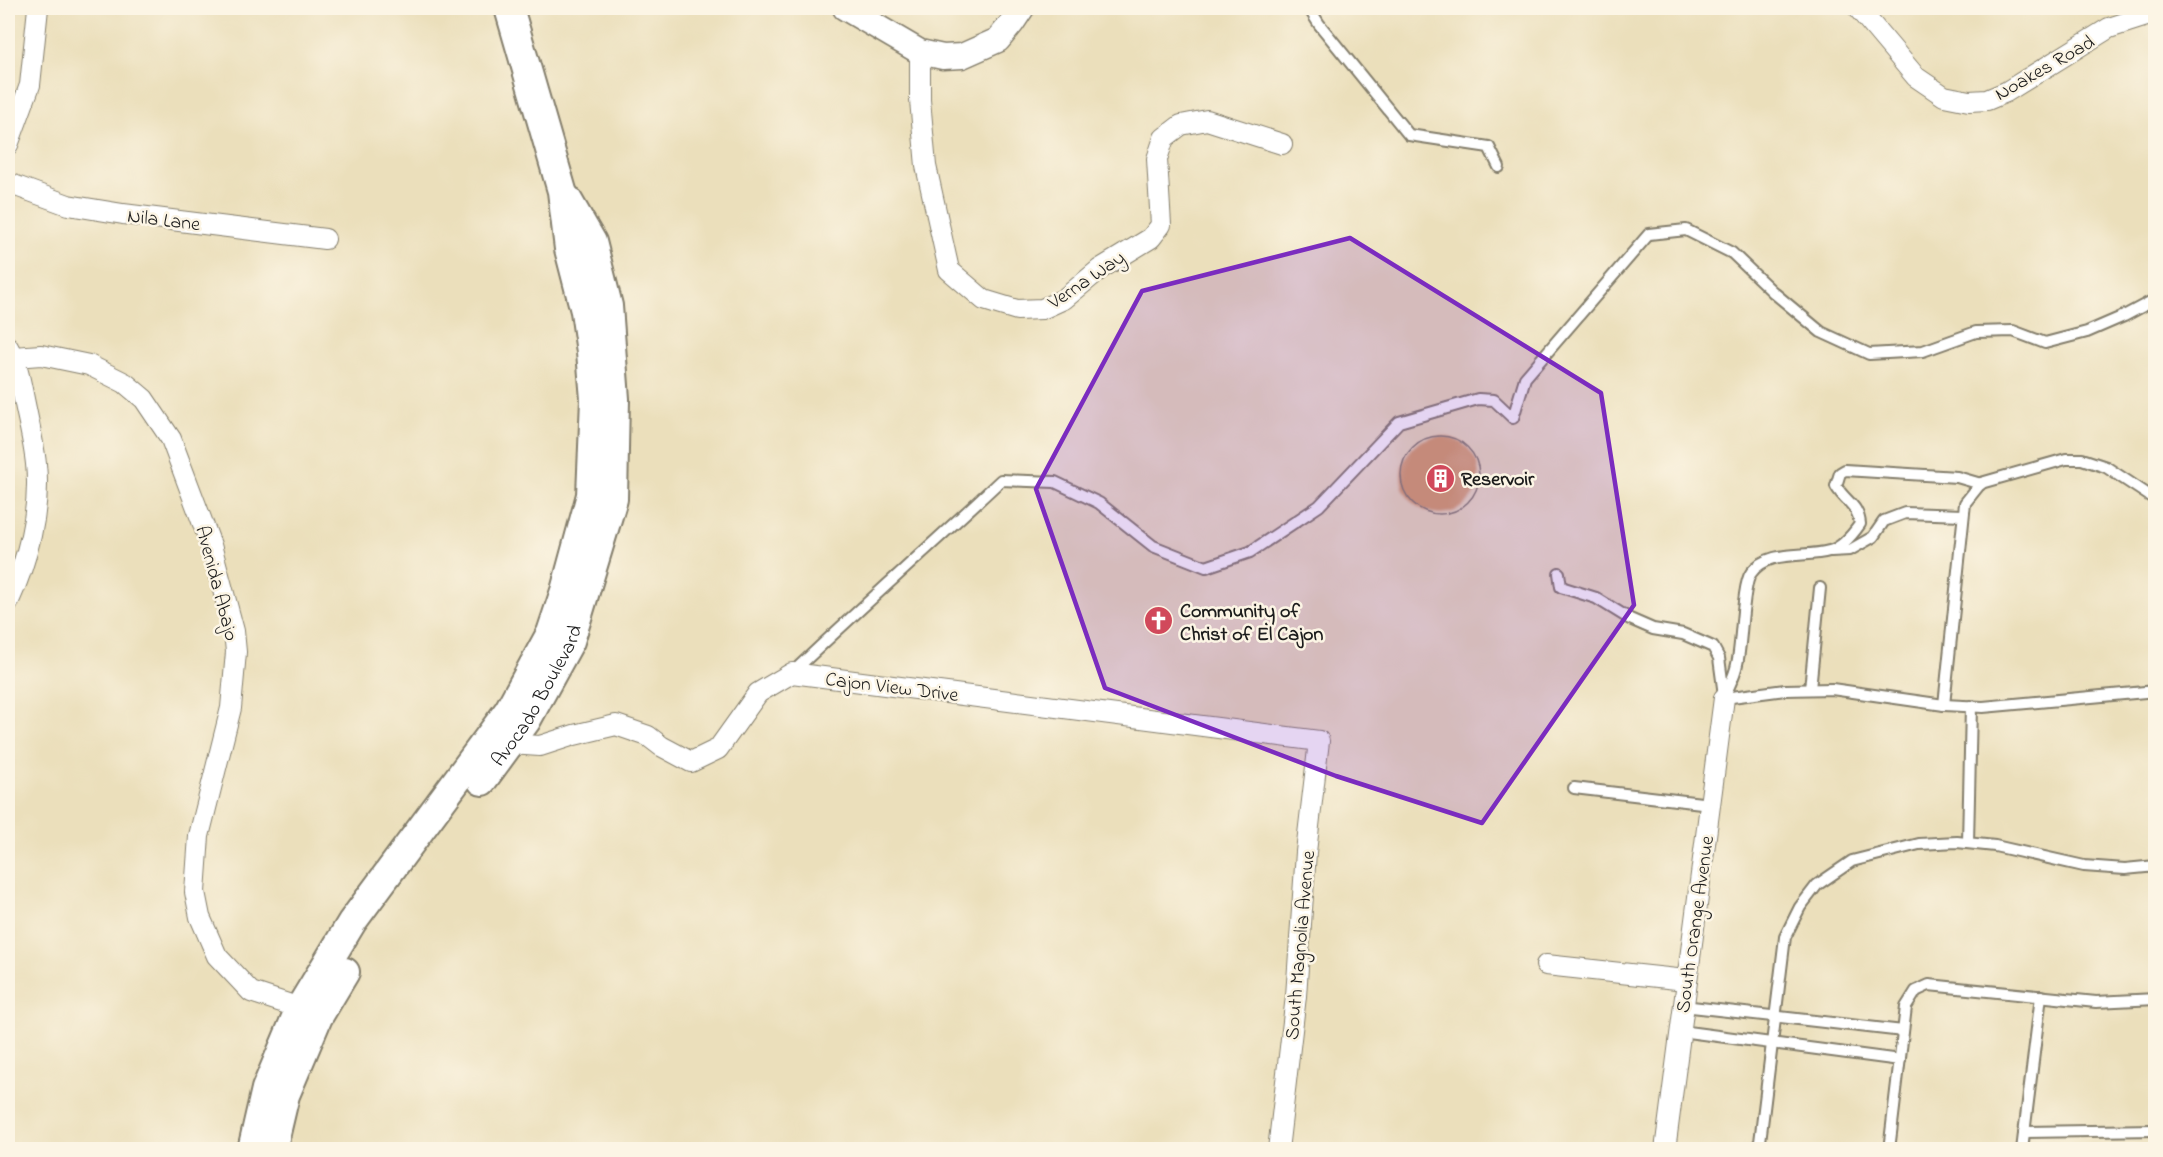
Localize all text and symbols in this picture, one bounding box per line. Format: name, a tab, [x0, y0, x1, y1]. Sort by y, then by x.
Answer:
street label: Noakes Road	[1990, 29, 2101, 109]
street label: Nila Lane	[126, 203, 202, 240]
street label: Verna Way	[1042, 245, 1132, 318]
building icon: Reservoir	[1424, 462, 1456, 494]
place label: Reservoir	[1461, 466, 1535, 495]
street label: Avenida Abajo	[186, 523, 245, 644]
place label: Community of Christ of El Cajon	[1180, 598, 1324, 650]
church icon: Community of Christ of El Cajon	[1143, 605, 1175, 637]
street label: Avocado Boulevard	[485, 622, 591, 773]
street label: Cajon View Drive	[823, 666, 960, 711]
street label: South Orange Avenue	[1670, 834, 1724, 1015]
street label: South Magnolia Avenue	[1279, 849, 1325, 1041]

